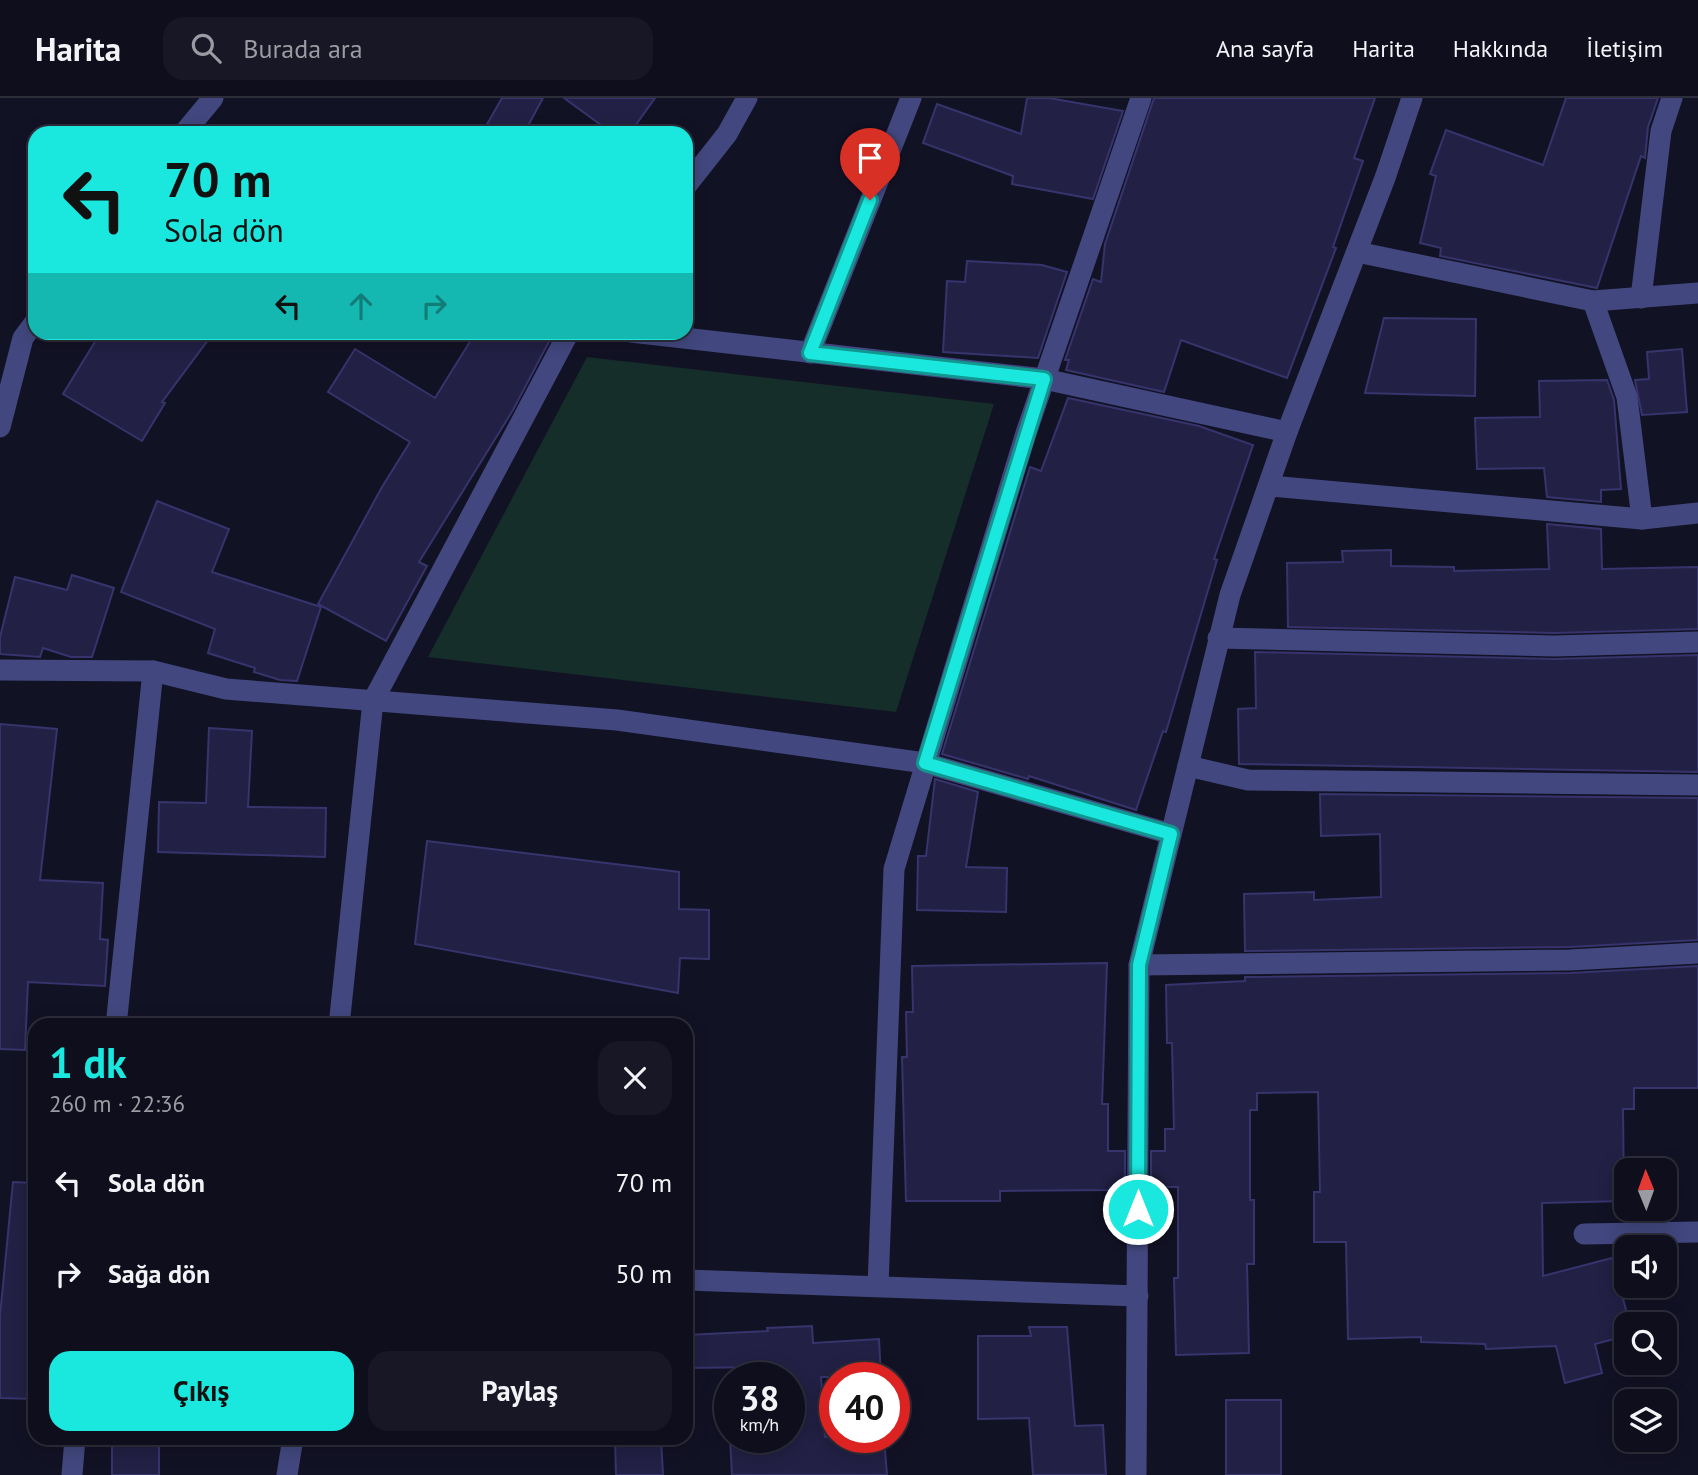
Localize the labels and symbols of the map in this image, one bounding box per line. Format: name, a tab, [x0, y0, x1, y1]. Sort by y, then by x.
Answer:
pin	[840, 128, 900, 200]
north arrow	[1614, 1158, 1676, 1222]
position arrow	[1101, 1172, 1175, 1246]
speed limit sign: 40	[819, 1362, 910, 1453]

